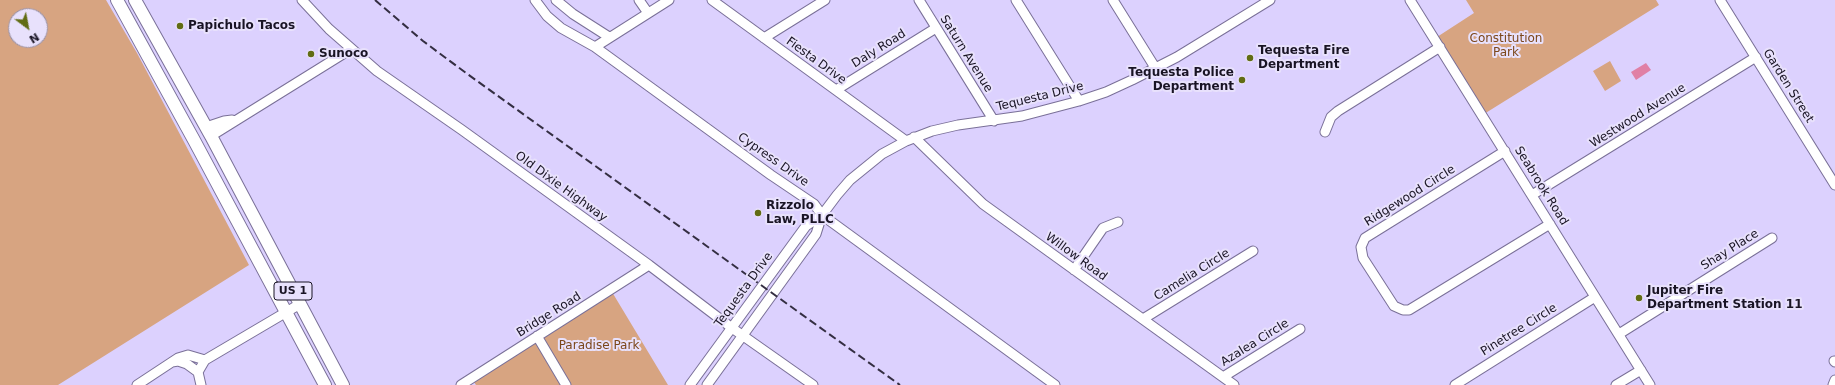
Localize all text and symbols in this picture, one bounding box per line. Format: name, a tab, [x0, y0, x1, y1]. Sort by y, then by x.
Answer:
north arrow	[8, 8, 48, 48]
street label: Saturn Avenue	[937, 13, 995, 95]
place label: Papichulo Tacos	[188, 19, 295, 33]
marker: Papichulo Tacos	[175, 21, 185, 31]
street label: Daly Road	[849, 27, 909, 71]
text: N	[27, 30, 41, 46]
park label: Constitution Park	[1470, 32, 1542, 60]
street label: Fiesta Drive	[783, 34, 849, 88]
place label: Tequesta Fire Department	[1258, 44, 1350, 72]
street label: Garden Street	[1760, 46, 1816, 126]
place label: Sunoco	[319, 47, 368, 61]
marker: Sunoco	[306, 49, 316, 59]
marker: Tequesta Fire Department	[1245, 53, 1255, 63]
place label: Tequesta Police Department	[1128, 66, 1234, 94]
marker: Tequesta Police Department	[1237, 75, 1247, 85]
street label: Tequesta Drive	[995, 79, 1085, 115]
street label: Westwood Avenue	[1588, 81, 1688, 151]
street label: Cypress Drive	[735, 130, 811, 190]
street label: Seabrook Road	[1511, 144, 1571, 228]
street label: Old Dixie Highway	[512, 149, 610, 225]
street label: Ridgewood Circle	[1362, 162, 1458, 230]
place label: Rizzolo Law, PLLC	[766, 199, 834, 227]
marker: Rizzolo Law, PLLC	[753, 208, 763, 218]
street label: Shay Place	[1698, 227, 1762, 273]
street label: Willow Road	[1042, 230, 1110, 284]
street label: Camelia Circle	[1152, 246, 1232, 304]
street label: Tequesta Drive	[712, 250, 776, 330]
road number: US 1	[274, 282, 312, 300]
place label: Jupiter Fire Department Station 11	[1647, 284, 1803, 312]
street label: Bridge Road	[514, 290, 584, 340]
marker: Jupiter Fire Department Station 11	[1634, 293, 1644, 303]
street label: Pinetree Circle	[1478, 301, 1560, 359]
street label: Azalea Circle	[1218, 316, 1292, 370]
park label: Paradise Park	[559, 339, 639, 353]

